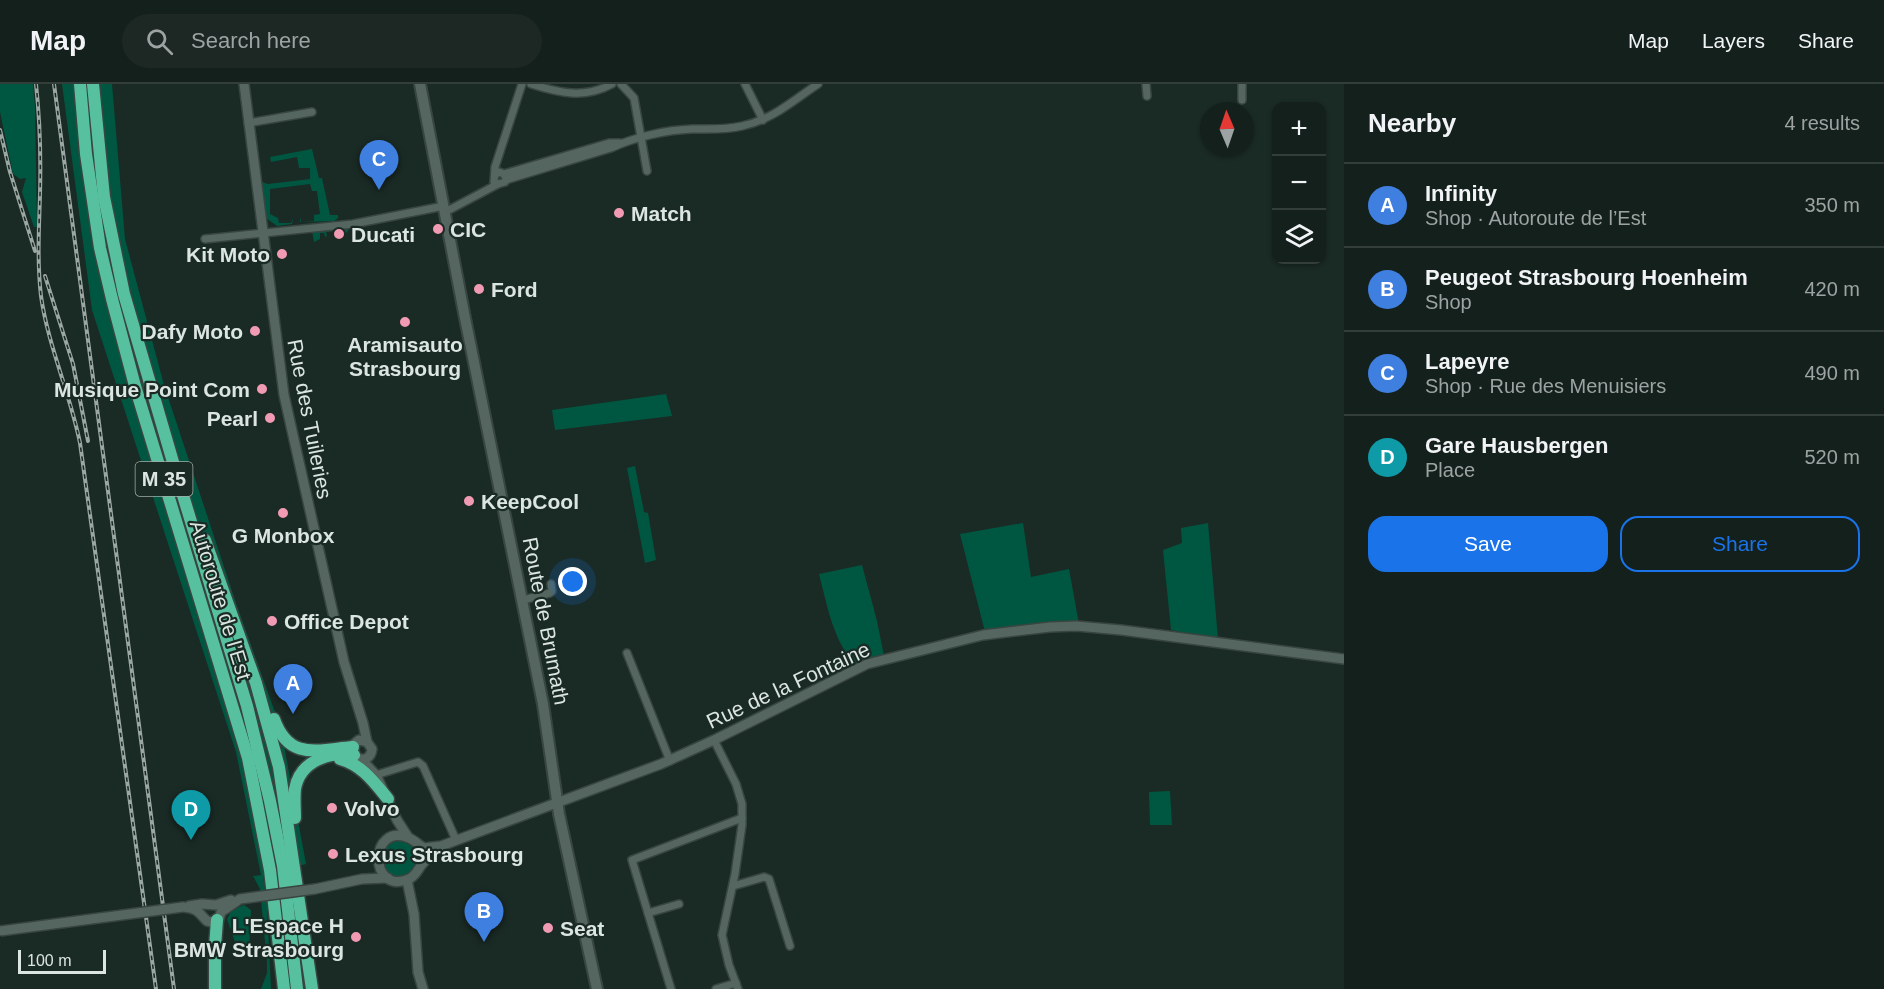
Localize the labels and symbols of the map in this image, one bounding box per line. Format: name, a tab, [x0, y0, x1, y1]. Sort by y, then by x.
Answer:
north arrow	[1200, 102, 1254, 156]
pin: C	[360, 141, 398, 190]
place label: Match	[631, 202, 692, 225]
marker: Match	[612, 206, 626, 220]
place label: CIC	[450, 218, 486, 241]
marker: CIC	[431, 222, 445, 236]
place label: Ducati	[351, 223, 415, 246]
marker: Ducati	[332, 227, 346, 241]
place label: Kit Moto	[186, 243, 270, 266]
marker: Kit Moto	[275, 247, 289, 261]
place label: Ford	[491, 278, 538, 301]
marker: Ford	[472, 282, 486, 296]
marker: Aramisauto Strasbourg	[398, 315, 412, 329]
place label: Dafy Moto	[142, 320, 243, 343]
marker: Dafy Moto	[248, 324, 262, 338]
place label: Aramisauto Strasbourg	[347, 333, 463, 380]
street label: Rue des Tuileries	[283, 337, 337, 501]
place label: Musique Point Com	[54, 378, 250, 401]
marker: Musique Point Com	[255, 382, 269, 396]
place label: Pearl	[207, 407, 258, 430]
marker: Pearl	[263, 411, 277, 425]
road number: M 35	[136, 462, 192, 496]
place label: KeepCool	[481, 490, 579, 513]
marker: KeepCool	[462, 494, 476, 508]
marker: G Monbox	[276, 506, 290, 520]
street label: Autoroute de l’Est	[186, 517, 256, 683]
place label: G Monbox	[232, 524, 335, 547]
street label: Route de Brumath	[518, 535, 574, 707]
your location	[558, 567, 587, 596]
place label: Office Depot	[284, 610, 409, 633]
marker: Office Depot	[265, 614, 279, 628]
street label: Rue de la Fontaine	[703, 637, 873, 733]
pin: A	[274, 664, 312, 714]
pin: D	[172, 790, 210, 840]
place label: Volvo	[344, 797, 400, 820]
marker: Volvo	[325, 801, 339, 815]
place label: Lexus Strasbourg	[345, 843, 524, 866]
marker: Lexus Strasbourg	[326, 847, 340, 861]
pin: B	[464, 892, 504, 942]
place label: L'Espace H BMW Strasbourg	[174, 914, 344, 961]
place label: Seat	[560, 917, 604, 940]
marker: Seat	[541, 921, 555, 935]
marker: L'Espace H BMW Strasbourg	[349, 930, 363, 944]
scale bar	[18, 947, 106, 974]

